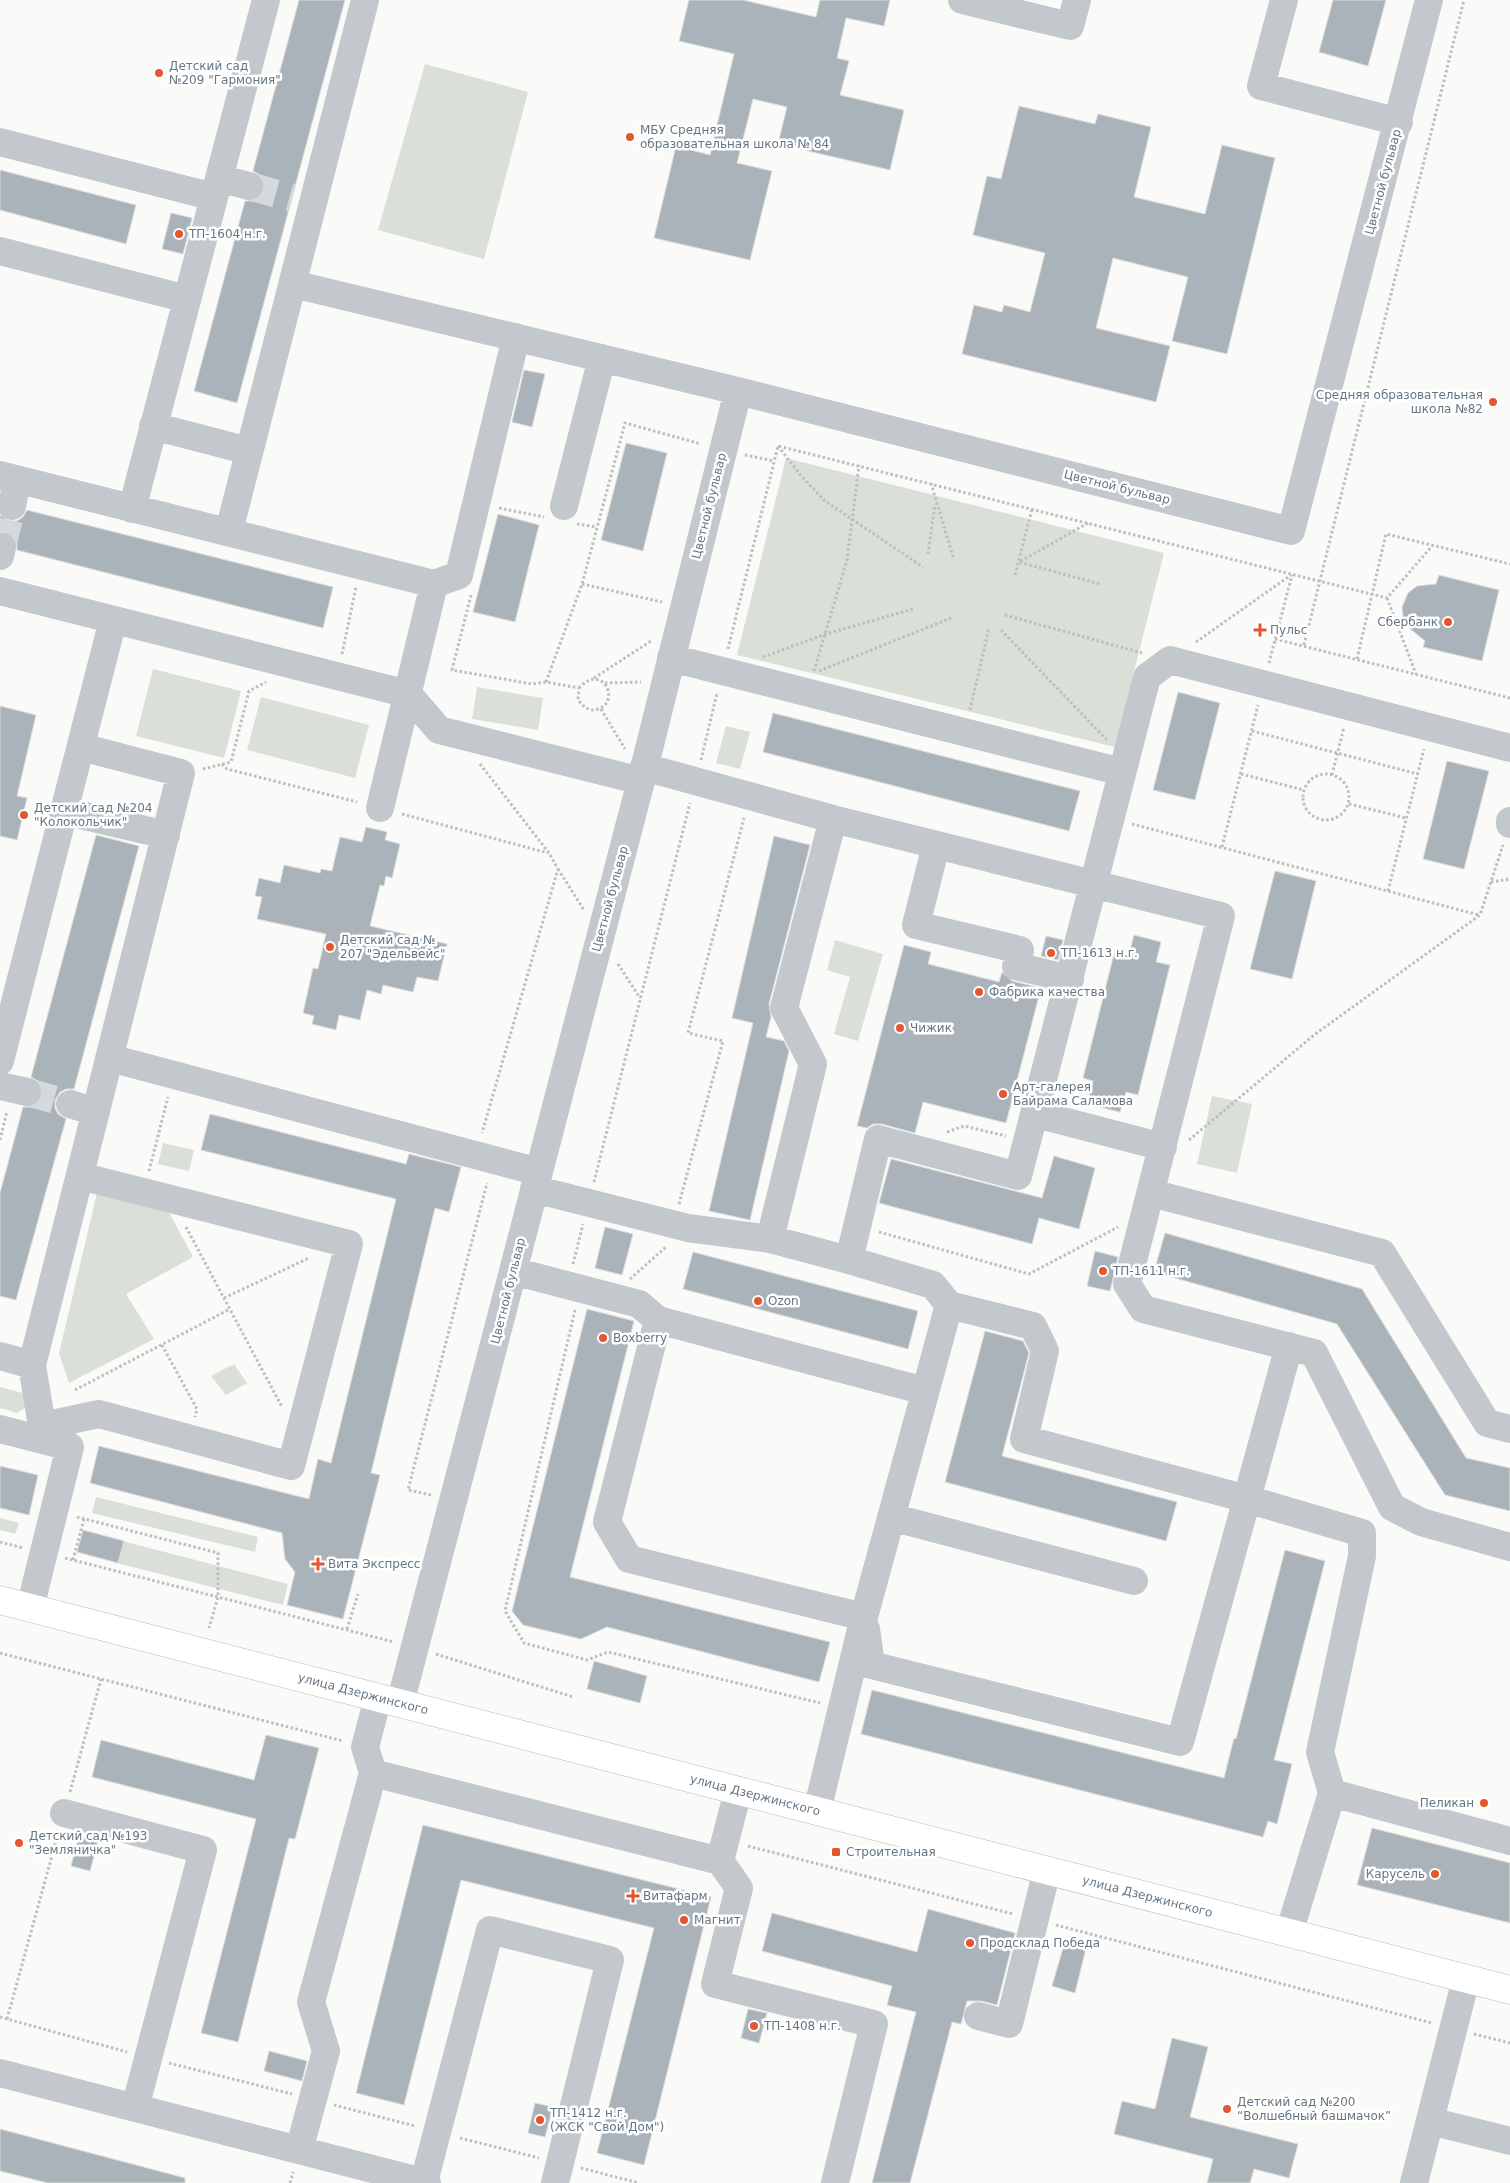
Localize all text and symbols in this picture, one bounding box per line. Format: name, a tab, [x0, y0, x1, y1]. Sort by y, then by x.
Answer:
place label: Детский сад №209 "Гармония"	[169, 59, 281, 87]
marker: Детский сад №209 "Гармония"	[153, 67, 165, 79]
place label: МБУ Средняя образовательная школа № 84	[640, 123, 829, 151]
street label: Цветной бульвар	[1362, 128, 1404, 236]
marker: МБУ Средняя образовательная школа № 84	[624, 131, 636, 143]
place label: ТП-1604 н.г.	[188, 227, 266, 241]
marker: ТП-1604 н.г.	[173, 228, 185, 240]
place label: Средняя образовательная школа №82	[1316, 388, 1483, 416]
marker: Средняя образовательная школа №82	[1487, 396, 1499, 408]
street label: Цветной бульвар	[689, 451, 729, 561]
street label: Цветной бульвар	[1062, 467, 1172, 507]
place label: Сбербанк	[1377, 615, 1438, 629]
marker: Сбербанк	[1442, 616, 1454, 628]
place label: Пульс	[1270, 623, 1307, 637]
marker: Пульс	[1254, 624, 1266, 636]
place label: Детский сад №204 "Колокольчик"	[34, 801, 152, 829]
marker: Детский сад №204 "Колокольчик"	[18, 809, 30, 821]
street label: Цветной бульвар	[589, 845, 631, 953]
place label: Детский сад № 207 "Эдельвейс"	[340, 933, 445, 961]
marker: Детский сад № 207 "Эдельвейс"	[324, 941, 336, 953]
place label: ТП-1613 н.г.	[1060, 946, 1138, 960]
marker: ТП-1613 н.г.	[1045, 947, 1057, 959]
place label: Фабрика качества	[989, 985, 1105, 999]
marker: Фабрика качества	[973, 986, 985, 998]
place label: Чижик	[910, 1021, 952, 1035]
marker: Чижик	[894, 1022, 906, 1034]
place label: Арт-галерея Байрама Саламова	[1013, 1080, 1133, 1108]
marker: Арт-галерея Байрама Саламова	[997, 1088, 1009, 1100]
street label: Цветной бульвар	[488, 1236, 528, 1346]
place label: ТП-1611 н.г.	[1112, 1264, 1190, 1278]
marker: ТП-1611 н.г.	[1097, 1265, 1109, 1277]
place label: Ozon	[768, 1294, 799, 1308]
marker: Ozon	[752, 1295, 764, 1307]
place label: Boxberry	[613, 1331, 667, 1345]
marker: Boxberry	[597, 1332, 609, 1344]
place label: Вита Экспресс	[328, 1557, 420, 1571]
marker: Вита Экспресс	[312, 1558, 324, 1570]
street label: улица Дзержинского	[296, 1670, 430, 1717]
street label: улица Дзержинского	[689, 1772, 822, 1819]
place label: Пеликан	[1420, 1796, 1474, 1810]
marker: Пеликан	[1478, 1797, 1490, 1809]
place label: Детский сад №193 "Земляничка"	[29, 1829, 147, 1857]
marker: Детский сад №193 "Земляничка"	[13, 1837, 25, 1849]
place label: Строительная	[846, 1845, 936, 1859]
marker: Строительная	[830, 1846, 842, 1858]
place label: Карусель	[1366, 1867, 1425, 1881]
marker: Карусель	[1429, 1868, 1441, 1880]
street label: улица Дзержинского	[1081, 1873, 1214, 1920]
place label: Витафарм	[643, 1889, 708, 1903]
marker: Витафарм	[627, 1890, 639, 1902]
place label: Магнит	[694, 1913, 741, 1927]
marker: Магнит	[678, 1914, 690, 1926]
place label: Продсклад Победа	[980, 1936, 1100, 1950]
marker: Продсклад Победа	[964, 1937, 976, 1949]
place label: ТП-1408 н.г.	[763, 2019, 841, 2033]
marker: ТП-1408 н.г.	[748, 2020, 760, 2032]
place label: Детский сад №200 “Волшебный башмачок”	[1237, 2095, 1391, 2123]
marker: Детский сад №200 “Волшебный башмачок”	[1221, 2103, 1233, 2115]
place label: ТП-1412 н.г. (ЖСК "Свой Дом")	[549, 2106, 664, 2134]
marker: ТП-1412 н.г. (ЖСК "Свой Дом")	[534, 2114, 546, 2126]

